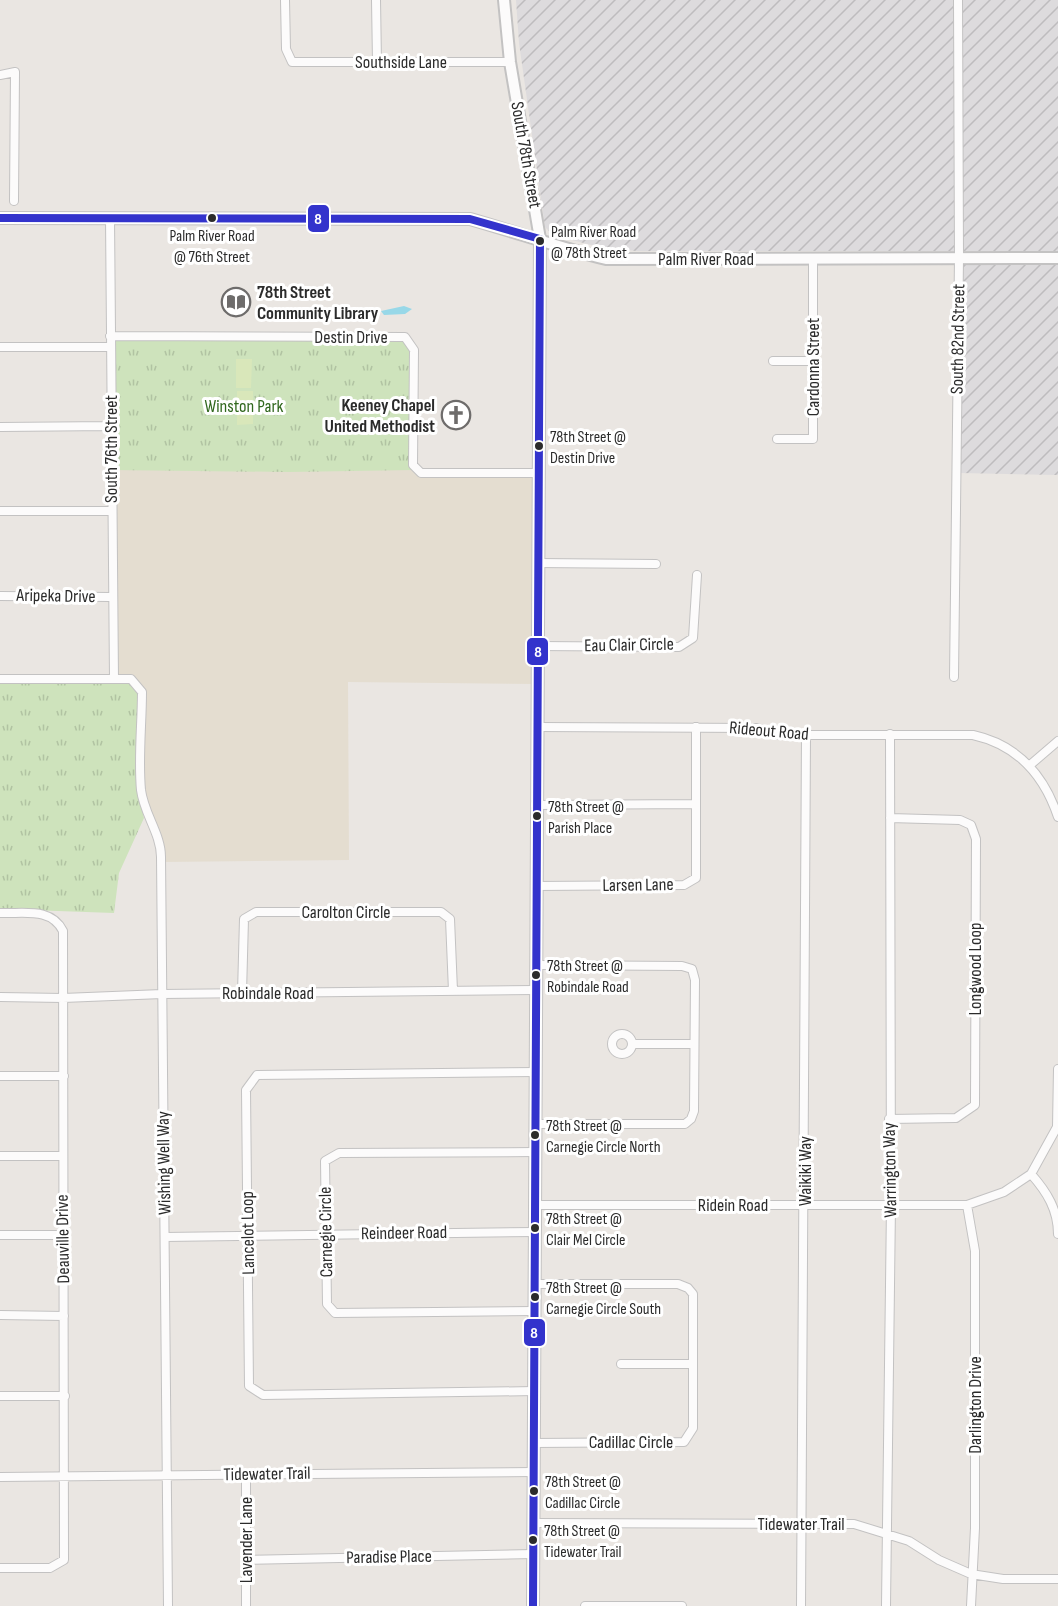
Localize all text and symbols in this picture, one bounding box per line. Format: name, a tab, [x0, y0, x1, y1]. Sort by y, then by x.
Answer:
street label: Southside Lane	[355, 52, 447, 73]
street label: South 78th Street	[506, 100, 546, 210]
line badge: 8	[307, 204, 330, 233]
text: 8	[314, 210, 322, 229]
marker: Palm River Road @ 76th Street	[206, 212, 218, 224]
place label: Palm River Road @ 78th Street	[551, 223, 636, 263]
place label: Palm River Road @ 76th Street	[169, 227, 255, 267]
marker: Palm River Road @ 78th Street	[534, 235, 546, 247]
street label: Palm River Road	[658, 249, 754, 270]
place label: 78th Street Community Library	[257, 282, 379, 324]
street label: South 82nd Street	[947, 283, 969, 394]
library icon: 78th Street Community Library	[220, 286, 252, 318]
street label: Cardonna Street	[803, 317, 824, 416]
street label: Destin Drive	[314, 327, 388, 348]
street label: South 76th Street	[101, 395, 122, 503]
place label: Keeney Chapel United Methodist	[325, 395, 435, 437]
park label: Winston Park	[205, 396, 284, 417]
church icon: Keeney Chapel United Methodist	[440, 399, 472, 431]
place label: 78th Street @ Destin Drive	[550, 428, 626, 468]
marker: 78th Street @ Destin Drive	[533, 440, 545, 452]
street label: Aripeka Drive	[15, 585, 96, 607]
street label: Eau Clair Circle	[584, 634, 674, 656]
line badge: 8	[526, 637, 549, 666]
text: 8	[534, 643, 542, 662]
street label: Rideout Road	[728, 717, 810, 745]
place label: 78th Street @ Parish Place	[548, 798, 624, 838]
marker: 78th Street @ Parish Place	[531, 810, 543, 822]
street label: Larsen Lane	[602, 874, 674, 896]
street label: Carolton Circle	[301, 902, 391, 923]
street label: Longwood Loop	[965, 923, 986, 1015]
place label: 78th Street @ Robindale Road	[547, 957, 629, 997]
marker: 78th Street @ Robindale Road	[530, 969, 542, 981]
street label: Robindale Road	[222, 983, 314, 1004]
street label: Wishing Well Way	[153, 1111, 175, 1215]
place label: 78th Street @ Carnegie Circle North	[546, 1117, 661, 1157]
street label: Warrington Way	[879, 1122, 901, 1218]
marker: 78th Street @ Carnegie Circle North	[529, 1129, 541, 1141]
street label: Waikiki Way	[795, 1136, 816, 1206]
street label: Carnegie Circle	[315, 1186, 337, 1278]
street label: Lancelot Loop	[237, 1191, 259, 1275]
street label: Deauville Drive	[52, 1194, 74, 1284]
street label: Ridein Road	[698, 1195, 768, 1216]
place label: 78th Street @ Clair Mel Circle	[546, 1210, 625, 1250]
street label: Reindeer Road	[361, 1222, 447, 1244]
marker: 78th Street @ Clair Mel Circle	[529, 1222, 541, 1234]
place label: 78th Street @ Carnegie Circle South	[546, 1279, 661, 1319]
marker: 78th Street @ Carnegie Circle South	[529, 1291, 541, 1303]
line badge: 8	[523, 1318, 546, 1347]
text: 8	[530, 1324, 538, 1343]
street label: Darlington Drive	[965, 1356, 986, 1454]
street label: Cadillac Circle	[589, 1432, 673, 1453]
street label: Tidewater Trail	[223, 1463, 311, 1485]
place label: 78th Street @ Cadillac Circle	[545, 1473, 621, 1513]
marker: 78th Street @ Cadillac Circle	[528, 1485, 540, 1497]
street label: Lavender Lane	[236, 1497, 257, 1583]
street label: Tidewater Trail	[757, 1514, 845, 1535]
place label: 78th Street @ Tidewater Trail	[544, 1522, 622, 1562]
marker: 78th Street @ Tidewater Trail	[527, 1534, 539, 1546]
street label: Paradise Place	[346, 1546, 432, 1568]

